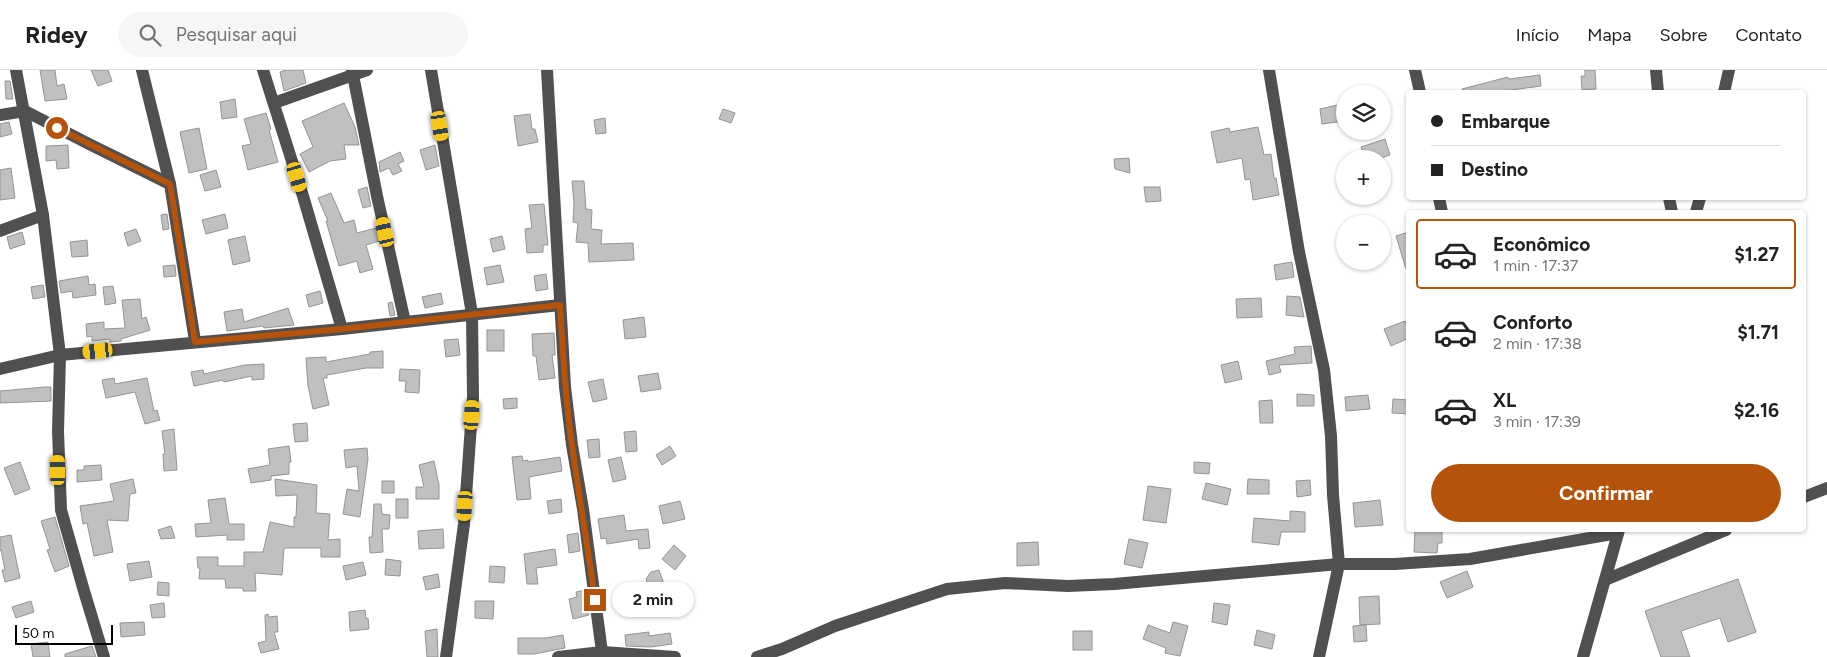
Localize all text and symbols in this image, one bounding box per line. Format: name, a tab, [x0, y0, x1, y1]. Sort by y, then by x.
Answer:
search box	[118, 12, 468, 57]
text: Ridey	[25, 20, 88, 49]
icon: search	[136, 21, 164, 49]
text: Pesquisar aqui	[176, 23, 297, 46]
text: Início	[1516, 24, 1559, 46]
text: Mapa	[1587, 24, 1631, 46]
text: Sobre	[1659, 24, 1707, 46]
text: Contato	[1735, 24, 1802, 46]
map controls	[1336, 85, 1391, 270]
button: layers	[1336, 85, 1391, 140]
car	[430, 110, 449, 142]
text: Embarque	[1461, 110, 1550, 133]
route start	[46, 117, 68, 139]
button: +	[1336, 150, 1391, 205]
text: Destino	[1461, 158, 1528, 181]
car	[285, 160, 308, 194]
button: −	[1336, 215, 1391, 270]
car	[374, 216, 395, 248]
icon: car	[1433, 232, 1478, 277]
text: Econômico	[1493, 233, 1590, 256]
text: $1.27	[1734, 243, 1779, 266]
text: 1 min · 17:37	[1493, 256, 1578, 275]
icon: car	[1433, 310, 1478, 355]
text: Conforto	[1493, 311, 1573, 334]
text: $1.71	[1737, 321, 1779, 344]
text: 2 min · 17:38	[1493, 334, 1582, 353]
car	[82, 342, 113, 360]
icon: car	[1433, 388, 1478, 433]
text: XL	[1493, 389, 1516, 412]
text: $2.16	[1734, 399, 1779, 422]
car	[463, 400, 480, 430]
text: 3 min · 17:39	[1493, 412, 1581, 431]
car	[50, 455, 65, 485]
button: Confirmar	[1431, 464, 1781, 522]
car	[456, 491, 473, 521]
callout: 2 min	[612, 582, 695, 618]
route end	[584, 589, 606, 611]
text: 2 min	[633, 590, 673, 609]
scale bar	[15, 622, 112, 645]
text: 50 m	[22, 625, 54, 642]

